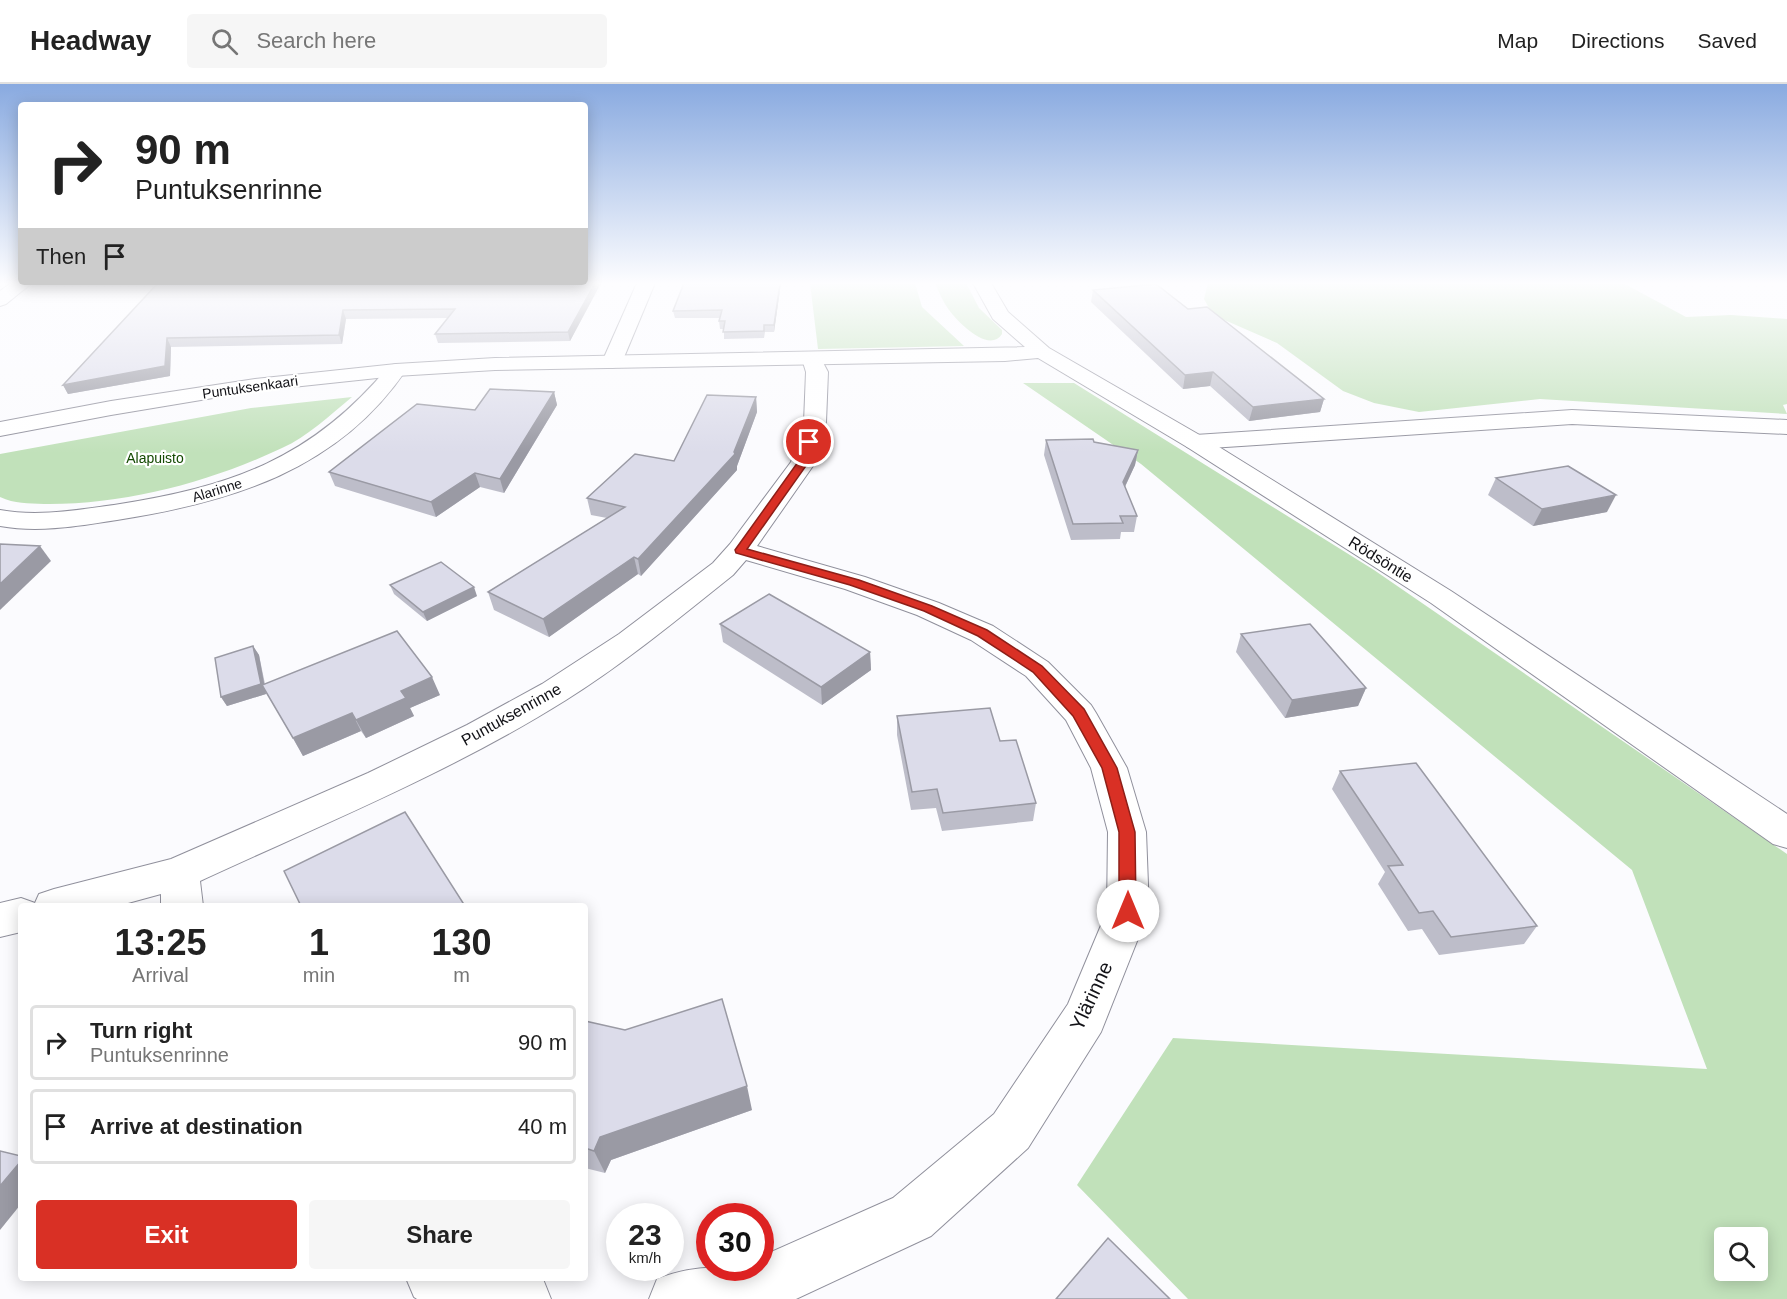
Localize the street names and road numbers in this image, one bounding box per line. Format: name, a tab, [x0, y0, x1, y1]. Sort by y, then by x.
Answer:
street label: Puntuksenkaari	[201, 372, 299, 402]
street label: Alarinne	[190, 475, 244, 505]
street label: Rödsöntie	[1346, 533, 1416, 586]
street label: Puntuksenrinne	[458, 680, 564, 749]
street label: Ylärinne	[1066, 958, 1116, 1034]

